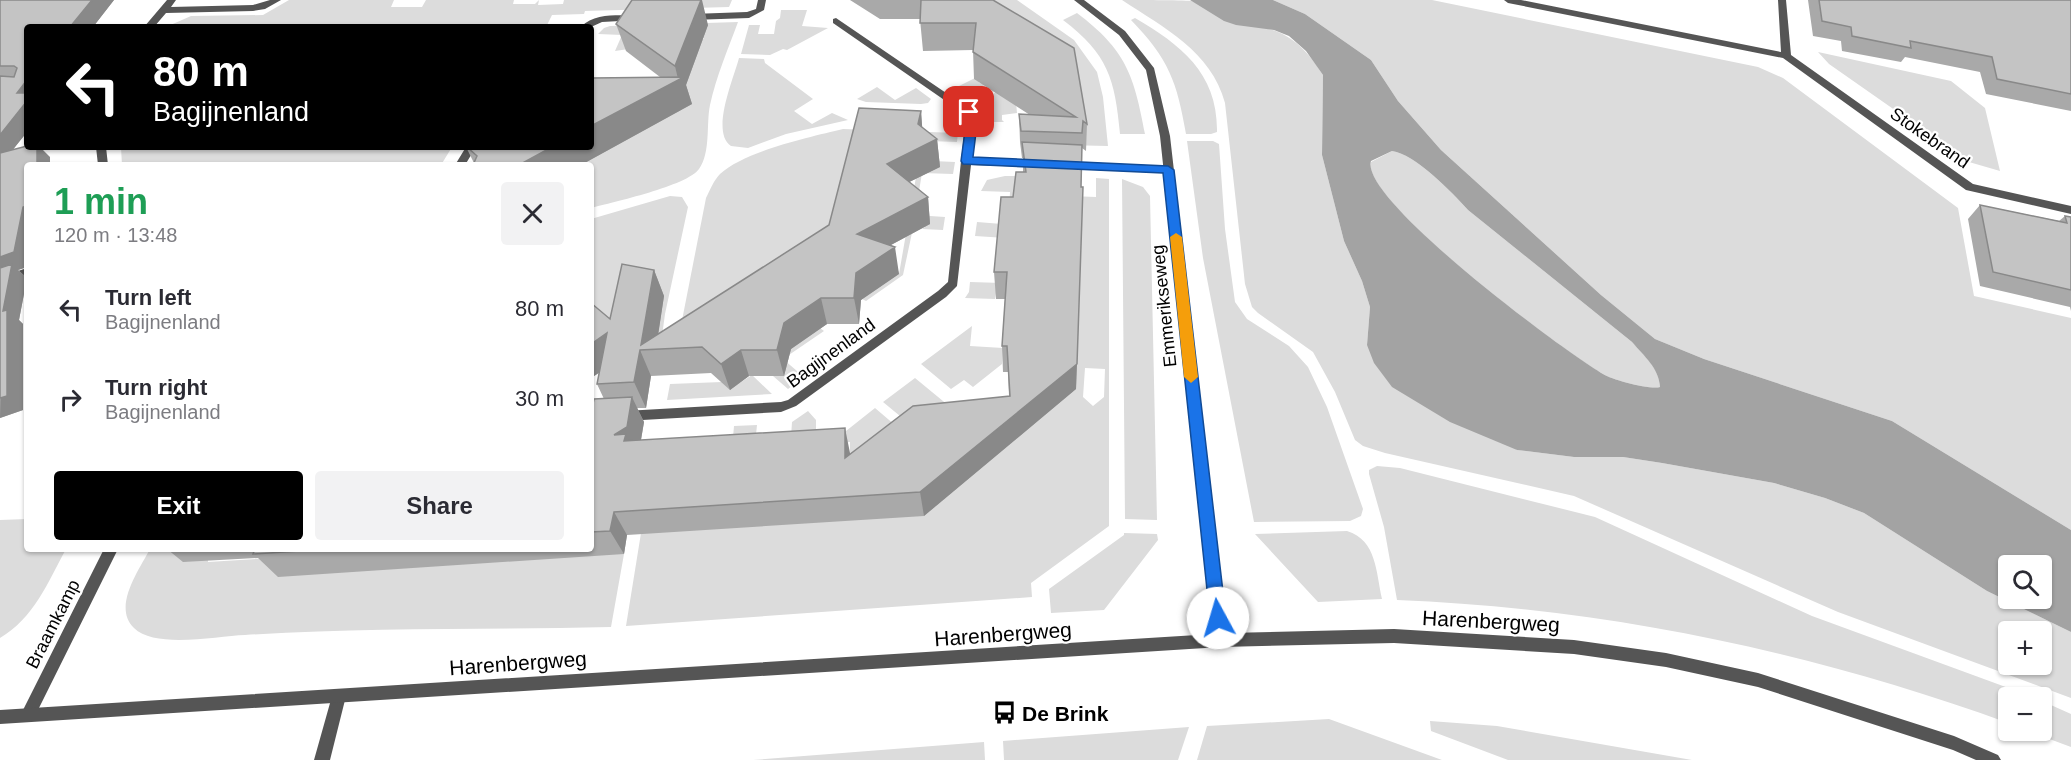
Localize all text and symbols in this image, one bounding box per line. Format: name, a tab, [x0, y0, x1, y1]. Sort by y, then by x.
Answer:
icon: left	[54, 48, 132, 126]
text: 80 m	[153, 48, 249, 95]
pin	[943, 86, 994, 137]
icon: arrive	[952, 95, 985, 128]
text: Bagijnenland	[153, 97, 309, 127]
street label: Stokebrand	[1887, 103, 1973, 173]
text: 1 min	[54, 181, 148, 222]
button: close	[501, 182, 564, 245]
text: 120 m · 13:48	[54, 224, 177, 246]
street label: Emmerikseweg	[1148, 244, 1180, 368]
text: Turn left	[105, 285, 191, 310]
icon: left	[54, 293, 87, 326]
text: 80 m	[515, 296, 564, 321]
text: Bagijnenland	[105, 311, 221, 333]
street label: Bagijnenland	[783, 314, 879, 392]
text: Turn right	[105, 375, 207, 400]
icon: right	[54, 383, 87, 416]
text: 30 m	[515, 386, 564, 411]
text: Bagijnenland	[105, 401, 221, 423]
button: Exit	[54, 471, 303, 540]
button: Share	[315, 471, 564, 540]
map controls	[1998, 555, 2052, 741]
button: search	[1998, 555, 2052, 609]
street label: Braamkamp	[22, 576, 84, 672]
position arrow	[1186, 586, 1250, 650]
street label: Harenbergweg	[1422, 606, 1560, 636]
street label: Harenbergweg	[933, 618, 1073, 650]
button: +	[1998, 621, 2052, 675]
street label: Harenbergweg	[448, 647, 588, 679]
button: −	[1998, 687, 2052, 741]
bus stop icon: De Brink	[991, 700, 1017, 726]
place label: De Brink	[1022, 702, 1109, 725]

